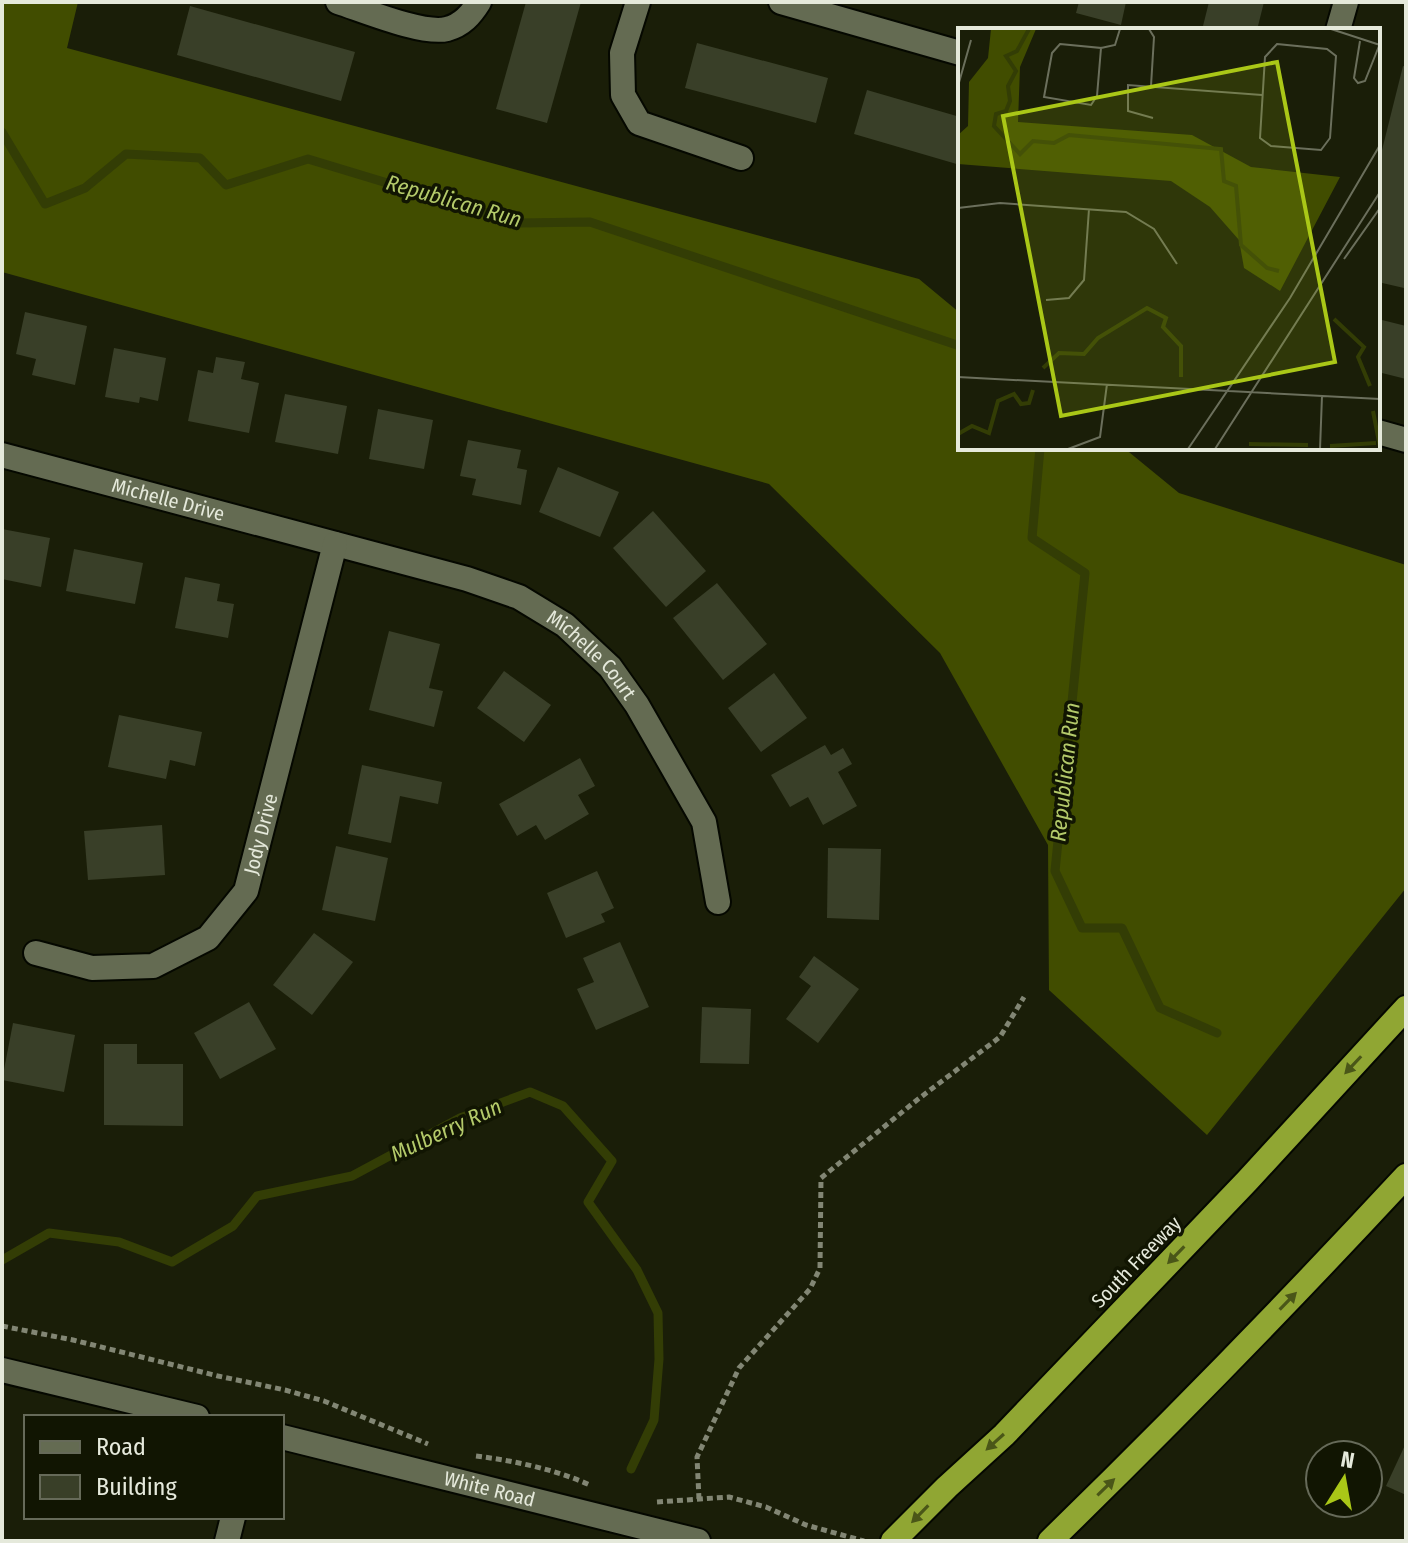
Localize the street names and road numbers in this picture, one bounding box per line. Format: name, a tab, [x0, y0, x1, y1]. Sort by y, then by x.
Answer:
street label: Michelle Drive	[109, 473, 227, 526]
street label: Michelle Court	[543, 605, 642, 705]
street label: Jody Drive	[239, 791, 283, 877]
street label: South Freeway	[1086, 1211, 1186, 1313]
street label: White Road	[442, 1466, 538, 1512]

